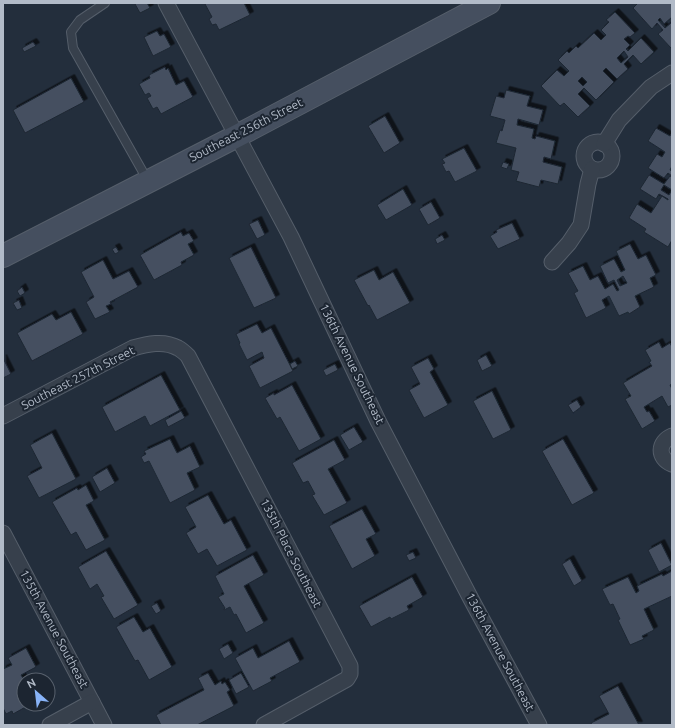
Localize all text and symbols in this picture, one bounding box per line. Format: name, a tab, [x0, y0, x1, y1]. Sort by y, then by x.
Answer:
street label: Southeast 256th Street	[187, 95, 305, 164]
street label: 136th Avenue Southeast	[318, 301, 387, 426]
street label: Southeast 257th Street	[19, 343, 137, 412]
street label: 135th Place Southeast	[258, 496, 325, 610]
street label: 135th Avenue Southeast	[18, 567, 91, 690]
street label: 136th Avenue Southeast	[464, 590, 537, 713]
north arrow	[16, 672, 56, 712]
text: N	[25, 676, 38, 690]

